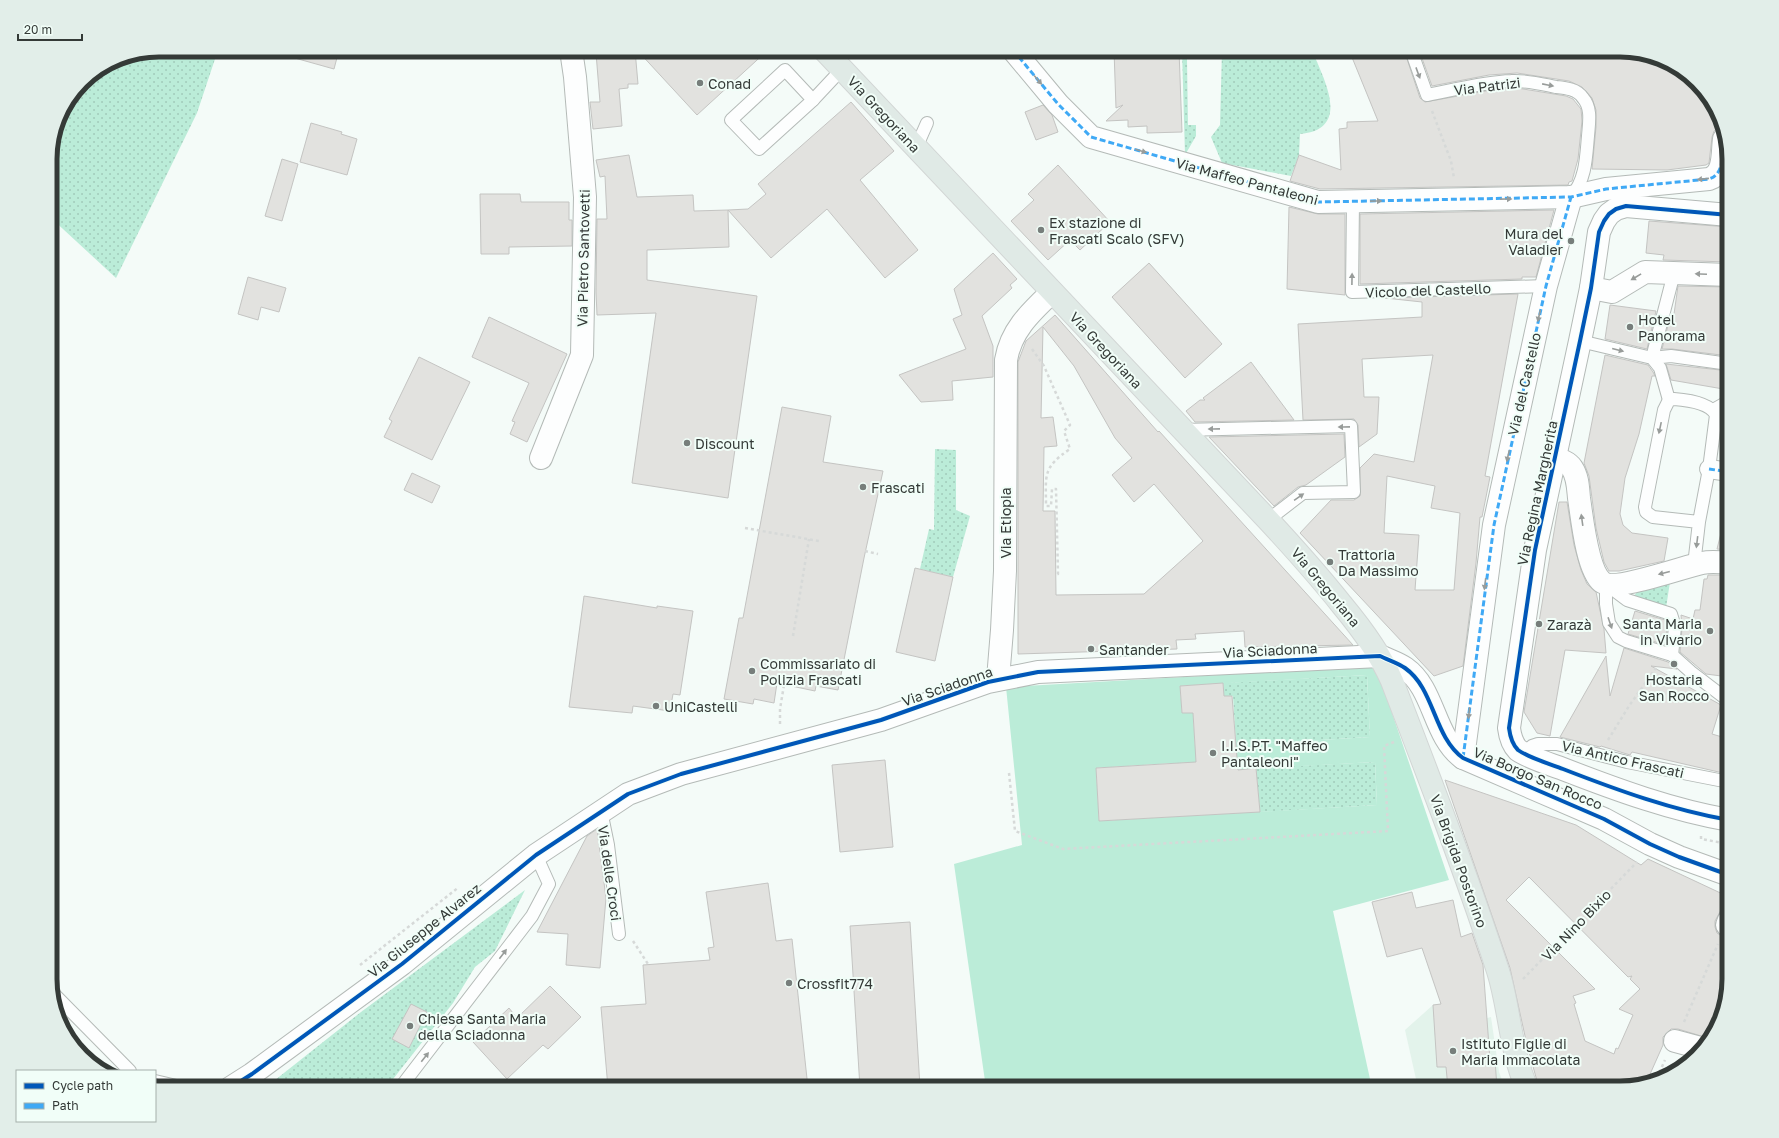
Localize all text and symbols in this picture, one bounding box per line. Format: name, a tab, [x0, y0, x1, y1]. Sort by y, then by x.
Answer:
scale bar	[18, 16, 82, 42]
text: 20 m	[24, 22, 52, 37]
one-way arrow	[1416, 67, 1422, 79]
street label: Via Gregoriana	[844, 72, 924, 156]
street label: Via Patrizi	[1453, 73, 1521, 99]
place label: Conad	[708, 75, 751, 92]
one-way arrow	[1034, 75, 1043, 85]
marker: Conad	[695, 78, 705, 88]
one-way arrow	[1542, 82, 1554, 88]
one-way arrow	[1136, 148, 1148, 154]
street label: Via Maffeo Pantaleoni	[1174, 154, 1320, 208]
one-way arrow	[1697, 176, 1709, 183]
street label: Via Pietro Santovetti	[573, 189, 593, 327]
one-way arrow	[1500, 196, 1513, 202]
one-way arrow	[1370, 198, 1383, 204]
place label: Ex stazione di Frascati Scalo (SFV)	[1049, 214, 1185, 247]
marker: Ex stazione di Frascati Scalo (SFV)	[1036, 225, 1046, 235]
place label: Mura del Valadier	[1505, 225, 1564, 258]
marker: Mura del Valadier	[1566, 236, 1576, 246]
one-way arrow	[1694, 271, 1707, 277]
one-way arrow	[1349, 272, 1355, 285]
one-way arrow	[1631, 273, 1641, 281]
street label: Vicolo del Castello	[1365, 279, 1491, 301]
street label: Via Gregoriana	[1066, 308, 1146, 392]
one-way arrow	[1536, 310, 1542, 322]
place label: Hotel Panorama	[1638, 311, 1705, 344]
marker: Hotel Panorama	[1625, 322, 1635, 332]
street label: Via del Castello	[1504, 331, 1544, 437]
one-way arrow	[1612, 347, 1625, 353]
street label: Via Regina Margherita	[1513, 419, 1561, 567]
one-way arrow	[1657, 422, 1663, 434]
one-way arrow	[1338, 423, 1350, 430]
one-way arrow	[1207, 426, 1220, 432]
place label: Discount	[695, 435, 755, 452]
marker: Discount	[682, 438, 692, 448]
one-way arrow	[1505, 450, 1511, 463]
place label: Frascati	[871, 479, 925, 496]
marker: Frascati	[858, 482, 868, 492]
street label: Via Etiopia	[997, 487, 1014, 559]
one-way arrow	[1294, 493, 1304, 501]
one-way arrow	[1579, 513, 1585, 526]
one-way arrow	[1694, 536, 1700, 548]
street label: Via Gregoriana	[1288, 544, 1364, 630]
place label: Trattoria Da Massimo	[1338, 546, 1419, 579]
marker: Trattoria Da Massimo	[1325, 557, 1335, 567]
one-way arrow	[1657, 571, 1670, 577]
one-way arrow	[1482, 578, 1488, 590]
place label: Santa Maria in Vivario	[1623, 615, 1702, 648]
place label: Zarazà	[1547, 616, 1592, 633]
one-way arrow	[1608, 617, 1614, 629]
marker: Zarazà	[1534, 619, 1544, 629]
marker: Santa Maria in Vivario	[1705, 626, 1715, 636]
street label: Via Sciadonna	[1222, 639, 1318, 661]
place label: Santander	[1099, 641, 1169, 658]
marker: Santander	[1086, 644, 1096, 654]
place label: Commissariato di Polizia Frascati	[760, 655, 876, 688]
marker: Hostaria San Rocco	[1669, 659, 1679, 669]
street label: Via Sciadonna	[899, 663, 995, 709]
marker: Commissariato di Polizia Frascati	[747, 666, 757, 676]
place label: Hostaria San Rocco	[1639, 671, 1709, 704]
place label: UniCastelli	[664, 698, 738, 715]
marker: UniCastelli	[651, 701, 661, 711]
one-way arrow	[1466, 707, 1472, 719]
place label: I.I.S.P.T. "Maffeo Pantaleoni"	[1221, 737, 1328, 770]
street label: Via Antico Frascati	[1560, 737, 1686, 781]
street label: Via Borgo San Rocco	[1471, 743, 1605, 813]
marker: I.I.S.P.T. "Maffeo Pantaleoni"	[1208, 748, 1218, 758]
street label: Via Brigida Postorino	[1427, 792, 1491, 930]
street label: Via delle Croci	[595, 824, 625, 922]
street label: Via Giuseppe Alvarez	[364, 879, 484, 981]
street label: Via Nino Bixio	[1538, 886, 1614, 964]
one-way arrow	[499, 949, 507, 959]
place label: Crossfit774	[797, 975, 873, 992]
marker: Crossfit774	[784, 978, 794, 988]
place label: Chiesa Santa Maria della Sciadonna	[418, 1010, 546, 1043]
marker: Chiesa Santa Maria della Sciadonna	[405, 1021, 415, 1031]
place label: Istituto Figlie di Maria Immacolata	[1461, 1035, 1580, 1068]
marker: Istituto Figlie di Maria Immacolata	[1448, 1046, 1458, 1056]
one-way arrow	[420, 1052, 429, 1063]
legend	[16, 1070, 156, 1122]
text: Cycle path	[52, 1078, 113, 1093]
text: Path	[52, 1098, 79, 1113]

